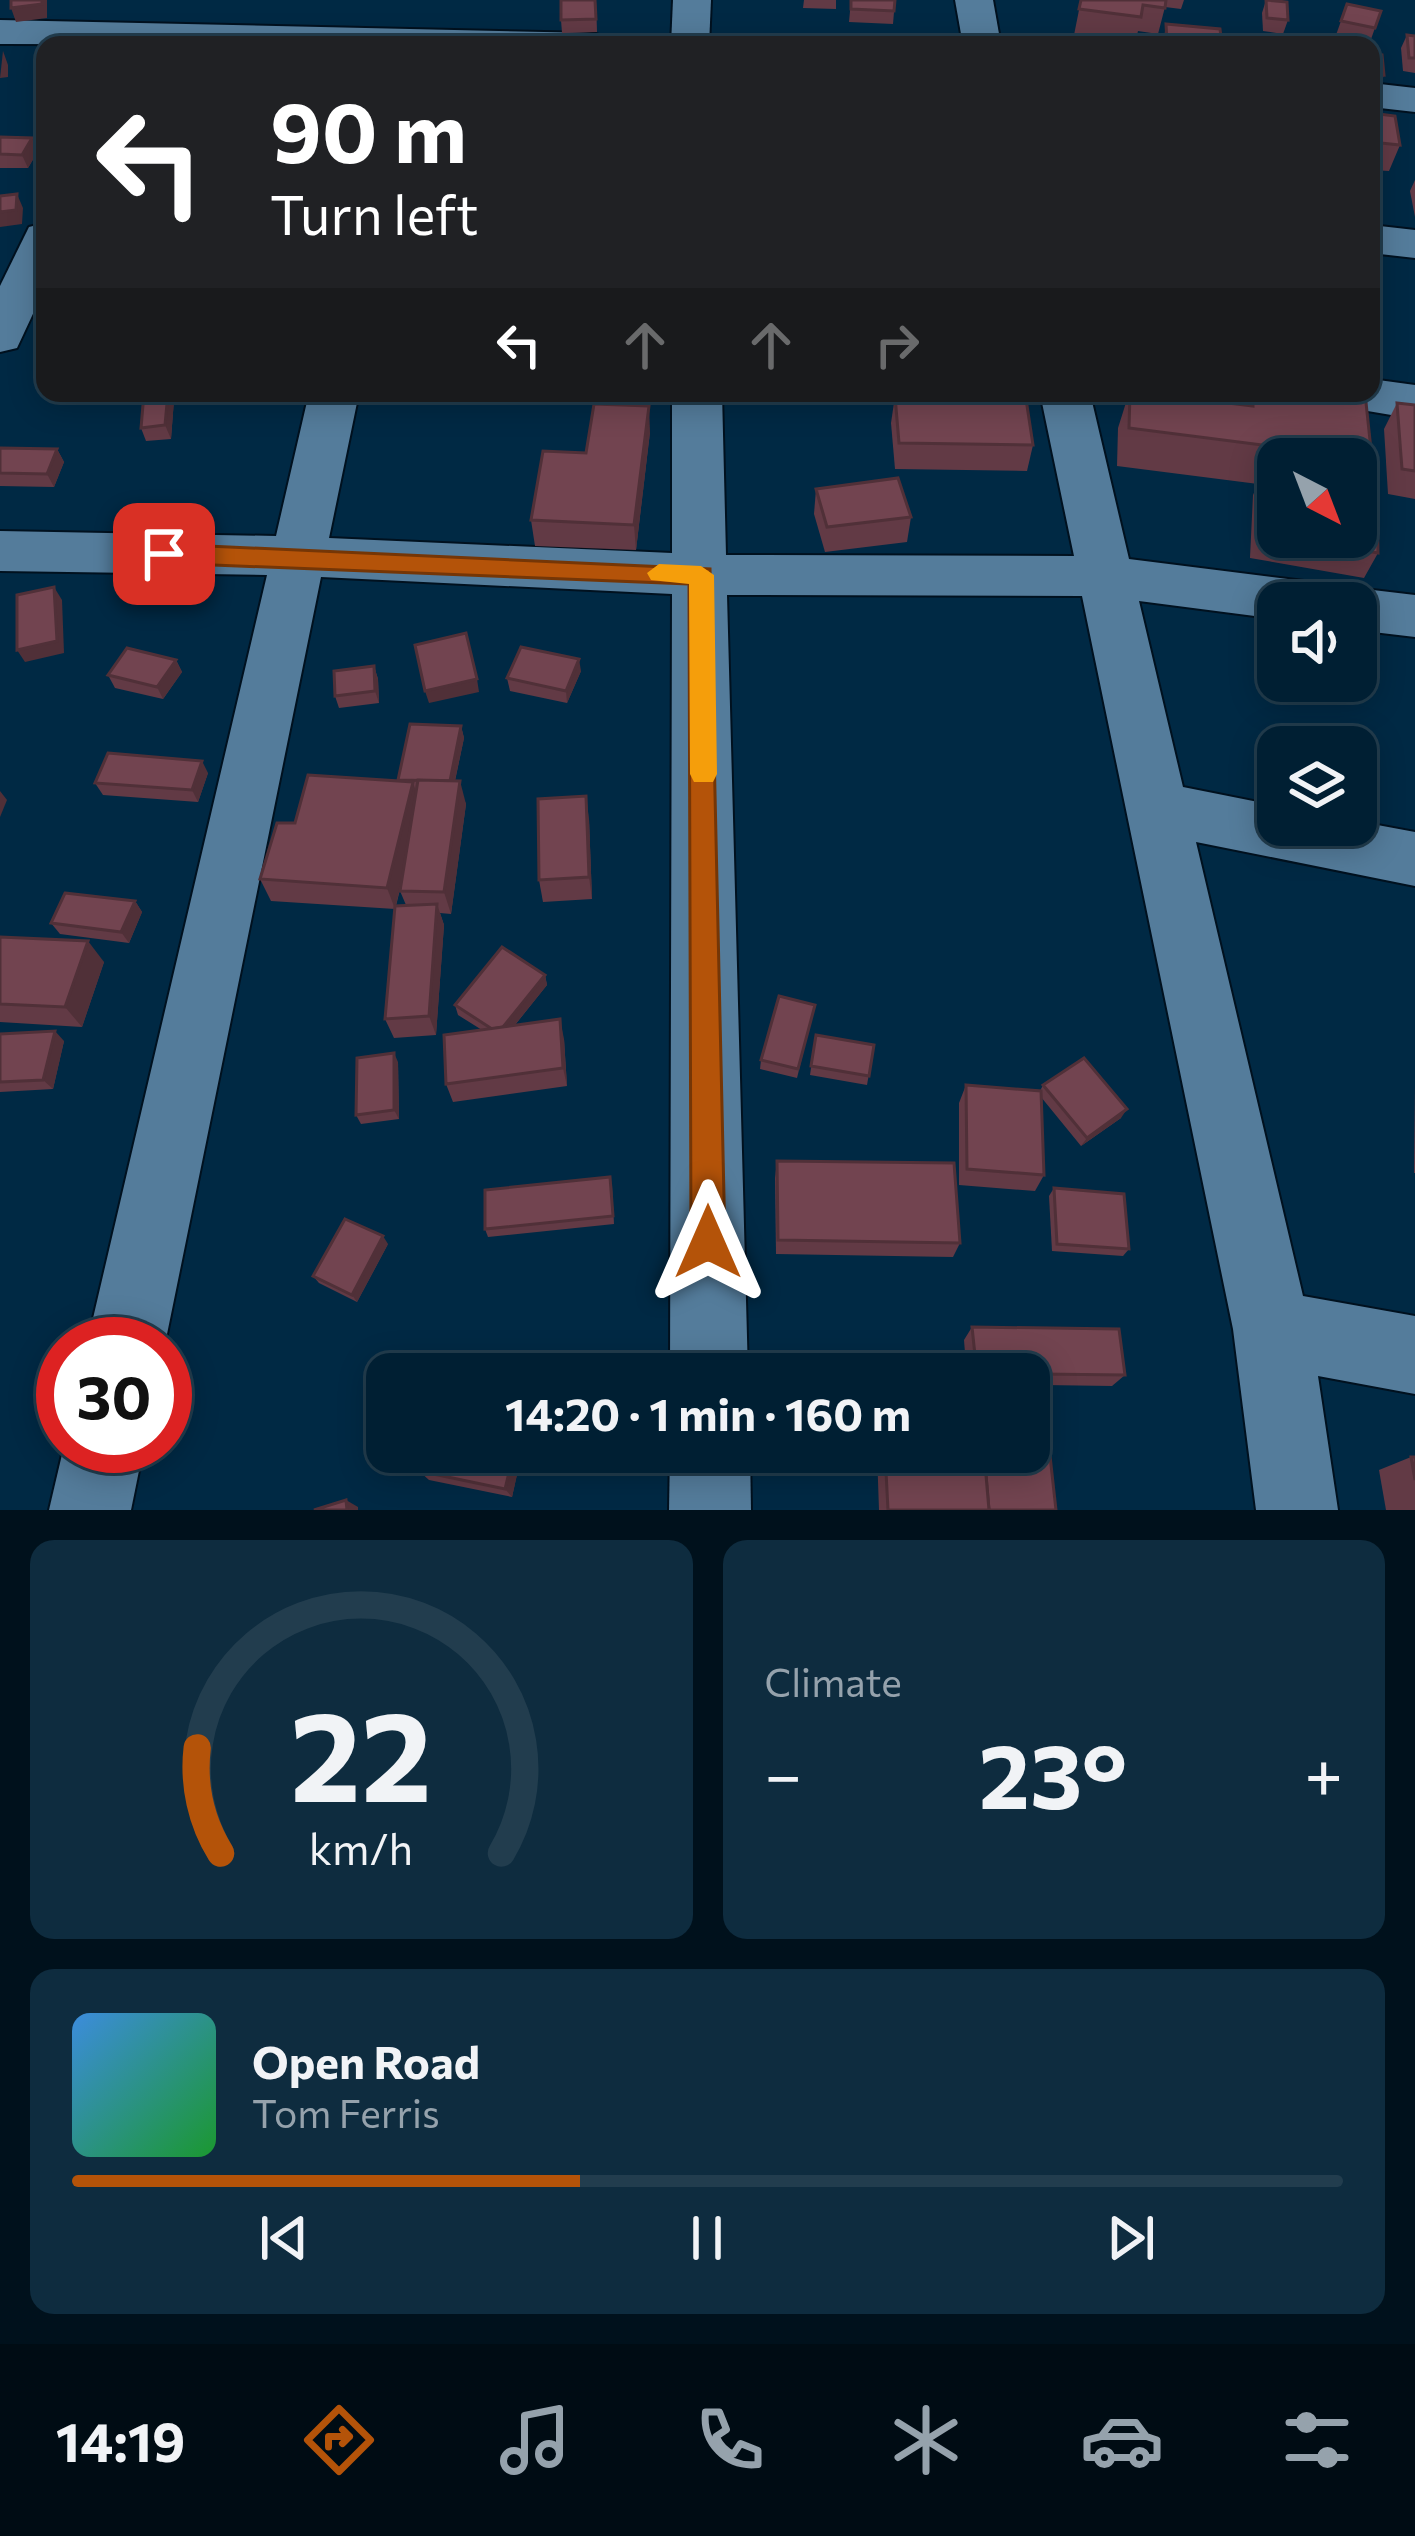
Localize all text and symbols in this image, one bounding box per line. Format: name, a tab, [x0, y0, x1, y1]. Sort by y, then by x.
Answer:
text: 90 m	[270, 78, 467, 180]
icon: left	[72, 84, 228, 240]
text: Turn left	[270, 180, 478, 246]
icon: left	[486, 312, 552, 378]
icon: ahead	[612, 312, 678, 378]
icon: ahead	[738, 312, 804, 378]
icon: right	[864, 312, 930, 378]
north arrow	[1257, 438, 1377, 558]
map controls	[1257, 438, 1377, 846]
pin	[113, 503, 215, 605]
icon: arrive	[131, 521, 197, 587]
button: sound	[1257, 582, 1377, 702]
button: layers	[1257, 726, 1377, 846]
position arrow	[645, 1179, 771, 1305]
speed limit sign: 30	[36, 1317, 192, 1473]
text: 14:20 · 1 min · 160 m	[505, 1385, 911, 1440]
text: Climate	[765, 1657, 902, 1705]
text: 22	[290, 1675, 432, 1828]
text: 23°	[979, 1717, 1127, 1828]
text: −	[765, 1732, 802, 1813]
text: +	[1304, 1732, 1343, 1813]
text: km/h	[309, 1820, 413, 1873]
text: Open Road	[252, 2033, 480, 2088]
text: Tom Ferris	[252, 2088, 440, 2136]
icon: previous	[251, 2205, 317, 2271]
icon: pause	[674, 2205, 740, 2271]
icon: next	[1098, 2205, 1164, 2271]
icon: directions	[297, 2398, 381, 2482]
icon: music	[493, 2398, 577, 2482]
icon: phone	[688, 2398, 772, 2482]
icon: climate	[884, 2398, 968, 2482]
icon: car	[1080, 2398, 1164, 2482]
icon: filters	[1275, 2398, 1359, 2482]
text: 14:19	[56, 2407, 185, 2473]

